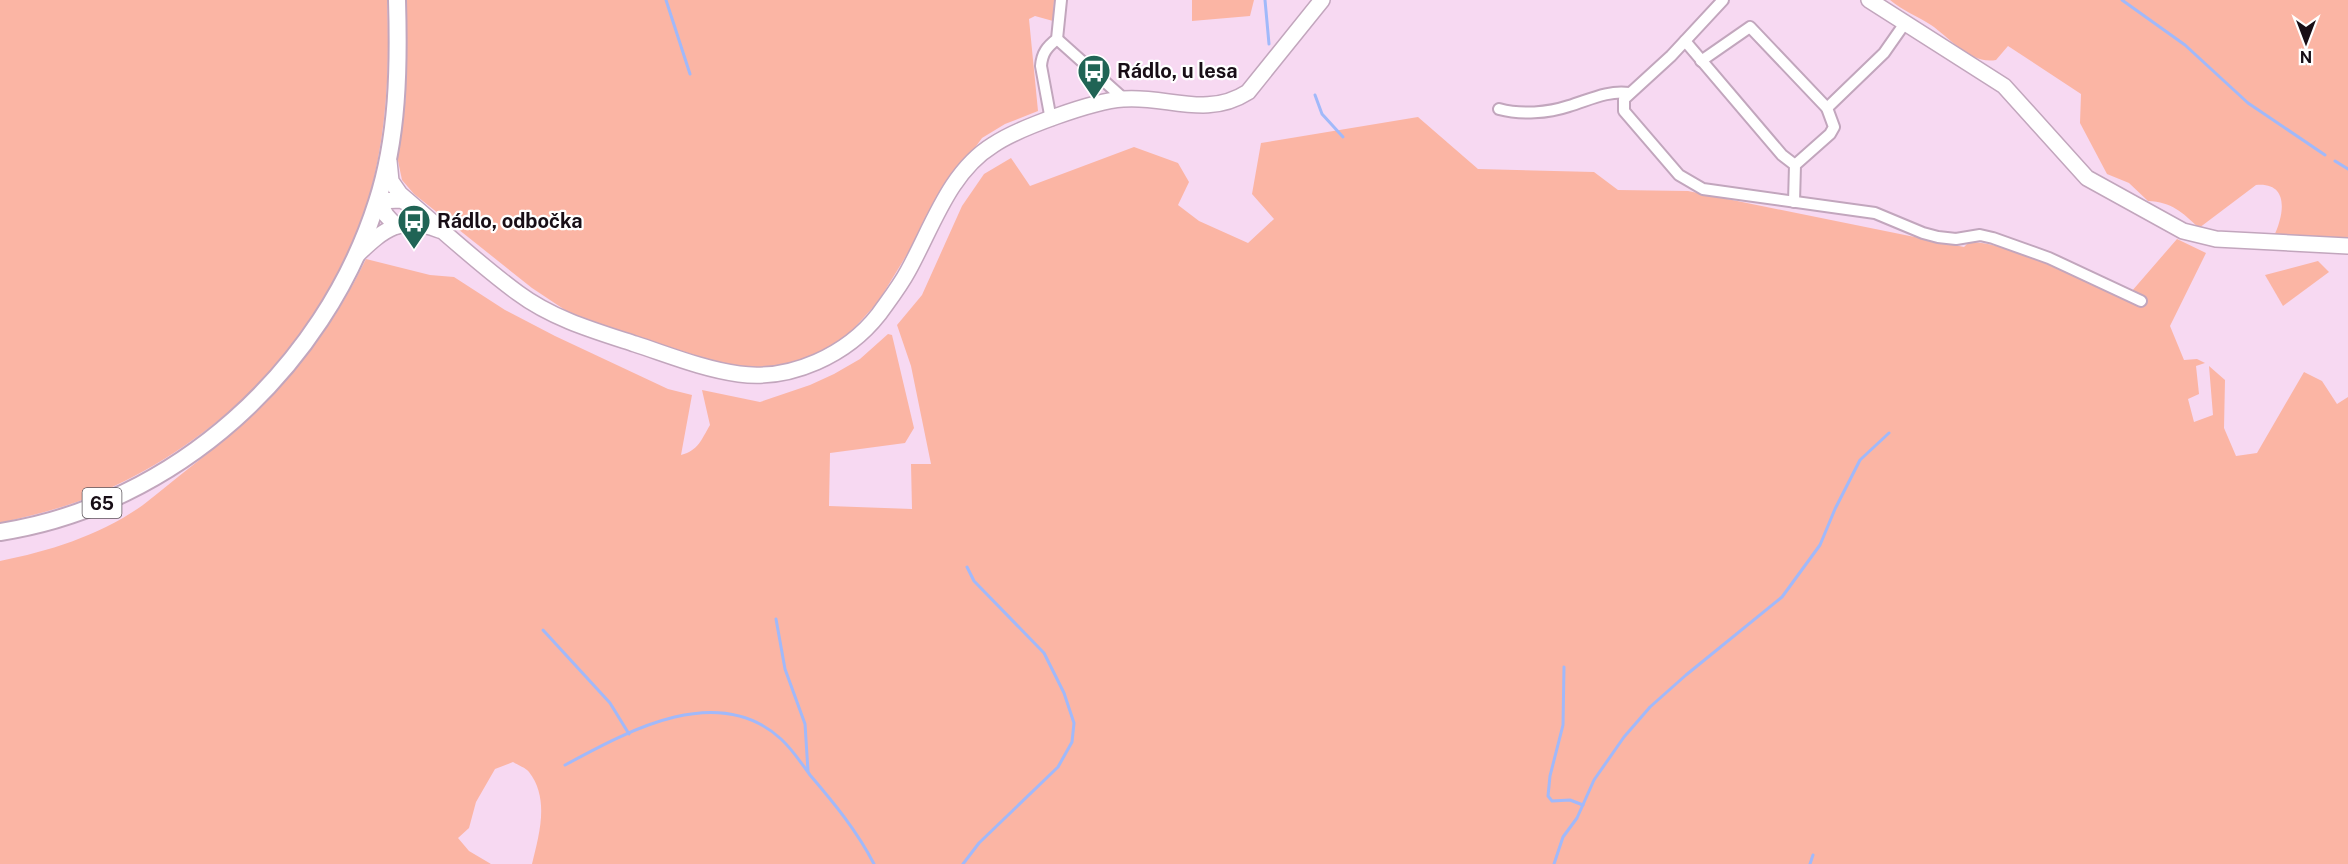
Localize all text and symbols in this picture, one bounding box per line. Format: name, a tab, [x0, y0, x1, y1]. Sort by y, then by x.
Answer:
north arrow	[2276, 12, 2336, 72]
text: N	[2300, 47, 2312, 66]
bus stop icon: Rádlo, u lesa	[1076, 53, 1112, 100]
place label: Rádlo, u lesa	[1117, 59, 1238, 83]
bus stop icon: Rádlo, odbočka	[396, 203, 432, 250]
place label: Rádlo, odbočka	[437, 209, 583, 233]
road number: 65	[82, 488, 122, 518]

